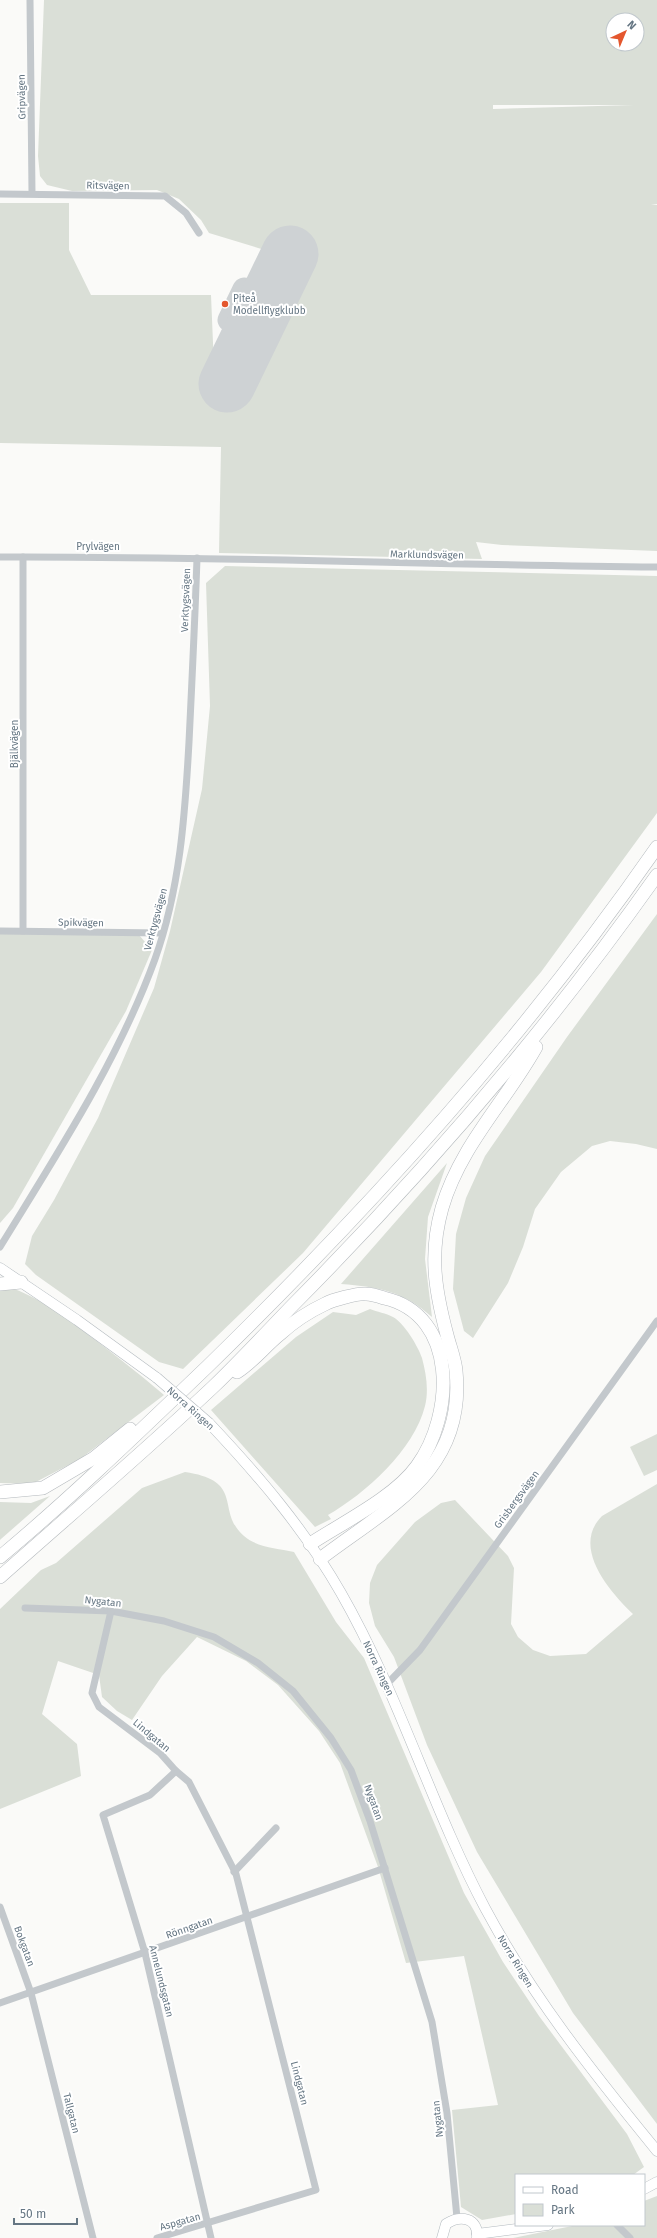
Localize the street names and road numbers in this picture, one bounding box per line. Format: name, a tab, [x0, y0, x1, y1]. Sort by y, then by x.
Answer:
street label: Gripvägen	[16, 74, 28, 120]
street label: Ritsvägen	[86, 180, 130, 192]
street label: Prylvägen	[76, 541, 120, 553]
street label: Marklundsvägen	[390, 548, 464, 562]
street label: Verktygsvägen	[179, 568, 193, 632]
street label: Bjälkvägen	[9, 720, 21, 768]
street label: Verktygsvägen	[142, 887, 170, 952]
street label: Spikvägen	[58, 917, 104, 929]
street label: Norra Ringen	[164, 1384, 216, 1433]
street label: Grisbergsvägen	[492, 1468, 542, 1531]
street label: Nygatan	[84, 1594, 122, 1610]
street label: Norra Ringen	[360, 1639, 396, 1698]
street label: Lindgatan	[130, 1717, 172, 1755]
street label: Nygatan	[361, 1783, 385, 1822]
street label: Rönngatan	[164, 1914, 214, 1942]
street label: Bokgatan	[11, 1924, 37, 1968]
street label: Norra Ringen	[495, 1933, 536, 1990]
street label: Annelundsgatan	[146, 1944, 176, 2018]
street label: Lindgatan	[288, 2060, 310, 2106]
street label: Tallgatan	[60, 2092, 82, 2135]
street label: Nygatan	[430, 2100, 446, 2138]
street label: Aspgatan	[159, 2210, 202, 2233]

